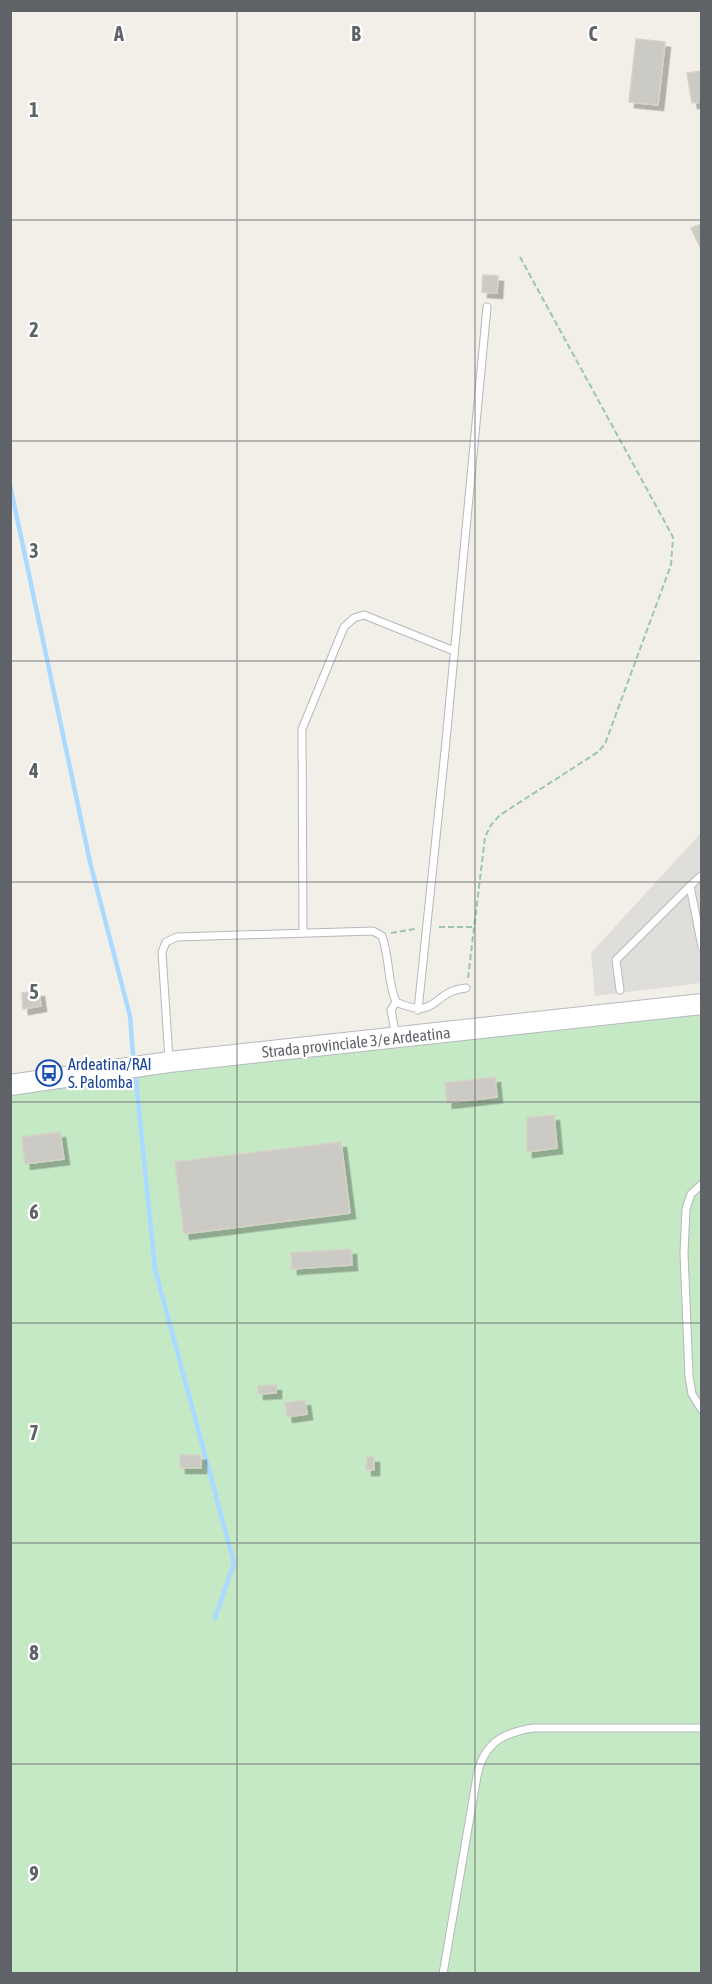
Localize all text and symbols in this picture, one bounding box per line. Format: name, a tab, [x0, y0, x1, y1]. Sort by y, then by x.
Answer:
text: A	[113, 22, 124, 45]
text: B	[351, 22, 361, 45]
text: C	[589, 22, 598, 45]
text: 1	[29, 98, 39, 121]
text: 2	[29, 318, 39, 341]
text: 3	[29, 539, 39, 562]
text: 4	[28, 759, 39, 782]
text: 5	[29, 980, 39, 1003]
street label: Strada provinciale 3/e Ardeatina	[261, 1023, 451, 1062]
place label: Ardeatina/RAI S. Palomba	[68, 1055, 152, 1091]
bus stop icon: Ardeatina/RAI S. Palomba	[34, 1058, 64, 1088]
text: 6	[29, 1200, 39, 1223]
text: 7	[29, 1421, 39, 1444]
text: 8	[29, 1641, 39, 1664]
text: 9	[29, 1862, 39, 1885]

